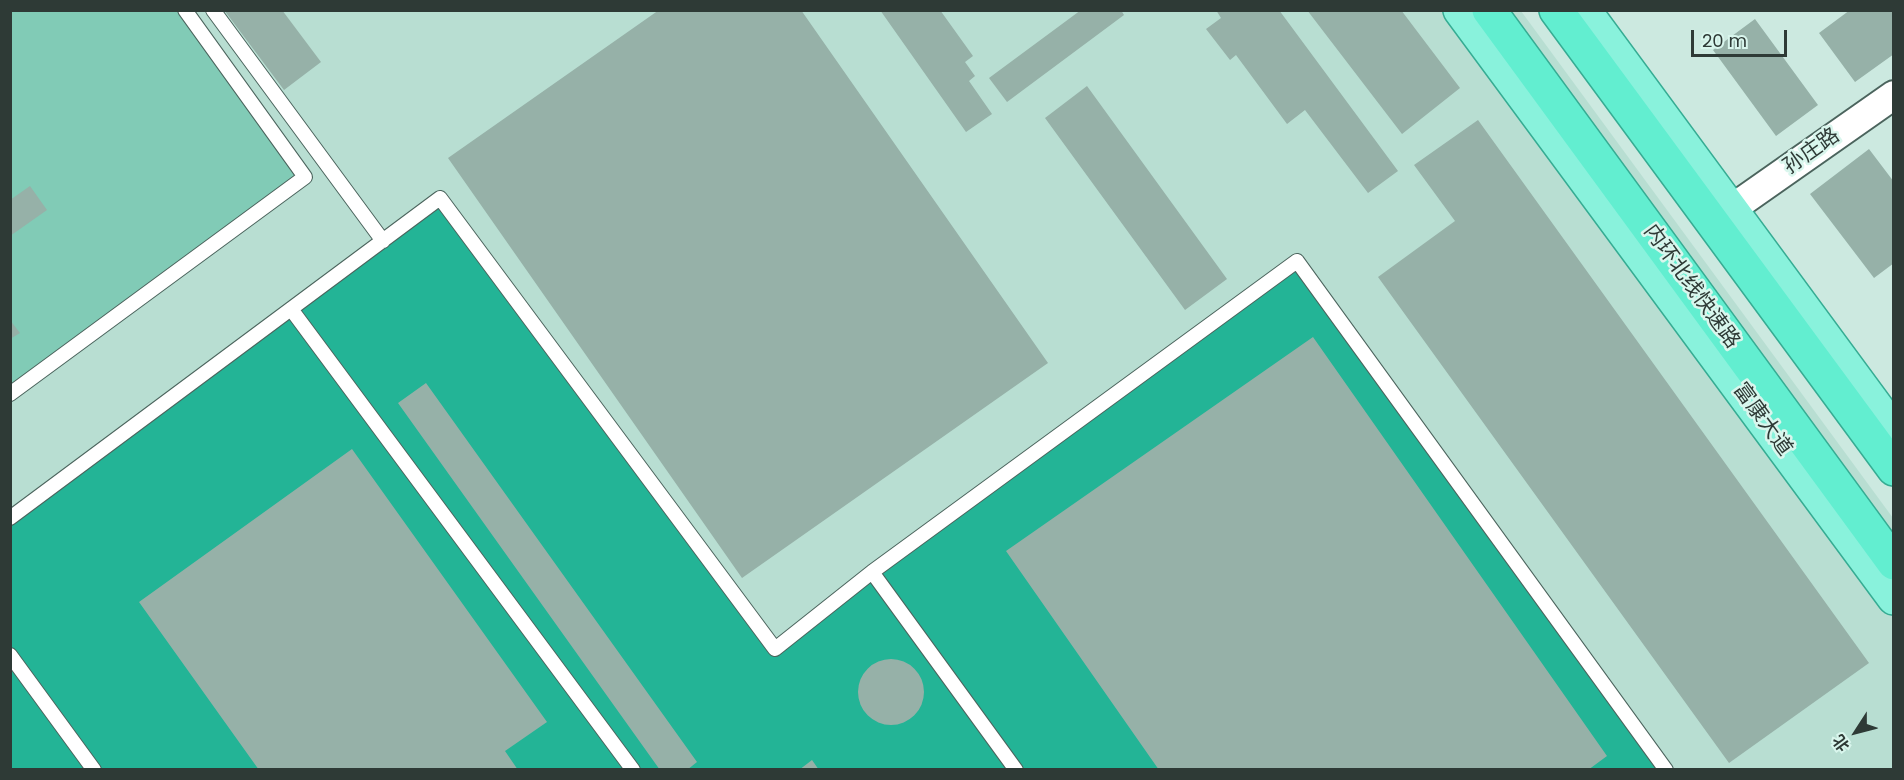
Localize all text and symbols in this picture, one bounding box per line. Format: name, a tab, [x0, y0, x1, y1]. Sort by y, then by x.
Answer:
scale bar	[1694, 18, 1790, 56]
text: 20 m	[1702, 28, 1747, 53]
street label: 孙庄路	[1779, 124, 1845, 180]
street label: 内环北线快速路	[1638, 220, 1744, 354]
street label: 富康大道	[1727, 379, 1797, 461]
north arrow	[1826, 702, 1886, 762]
text: 北	[1827, 730, 1855, 756]

